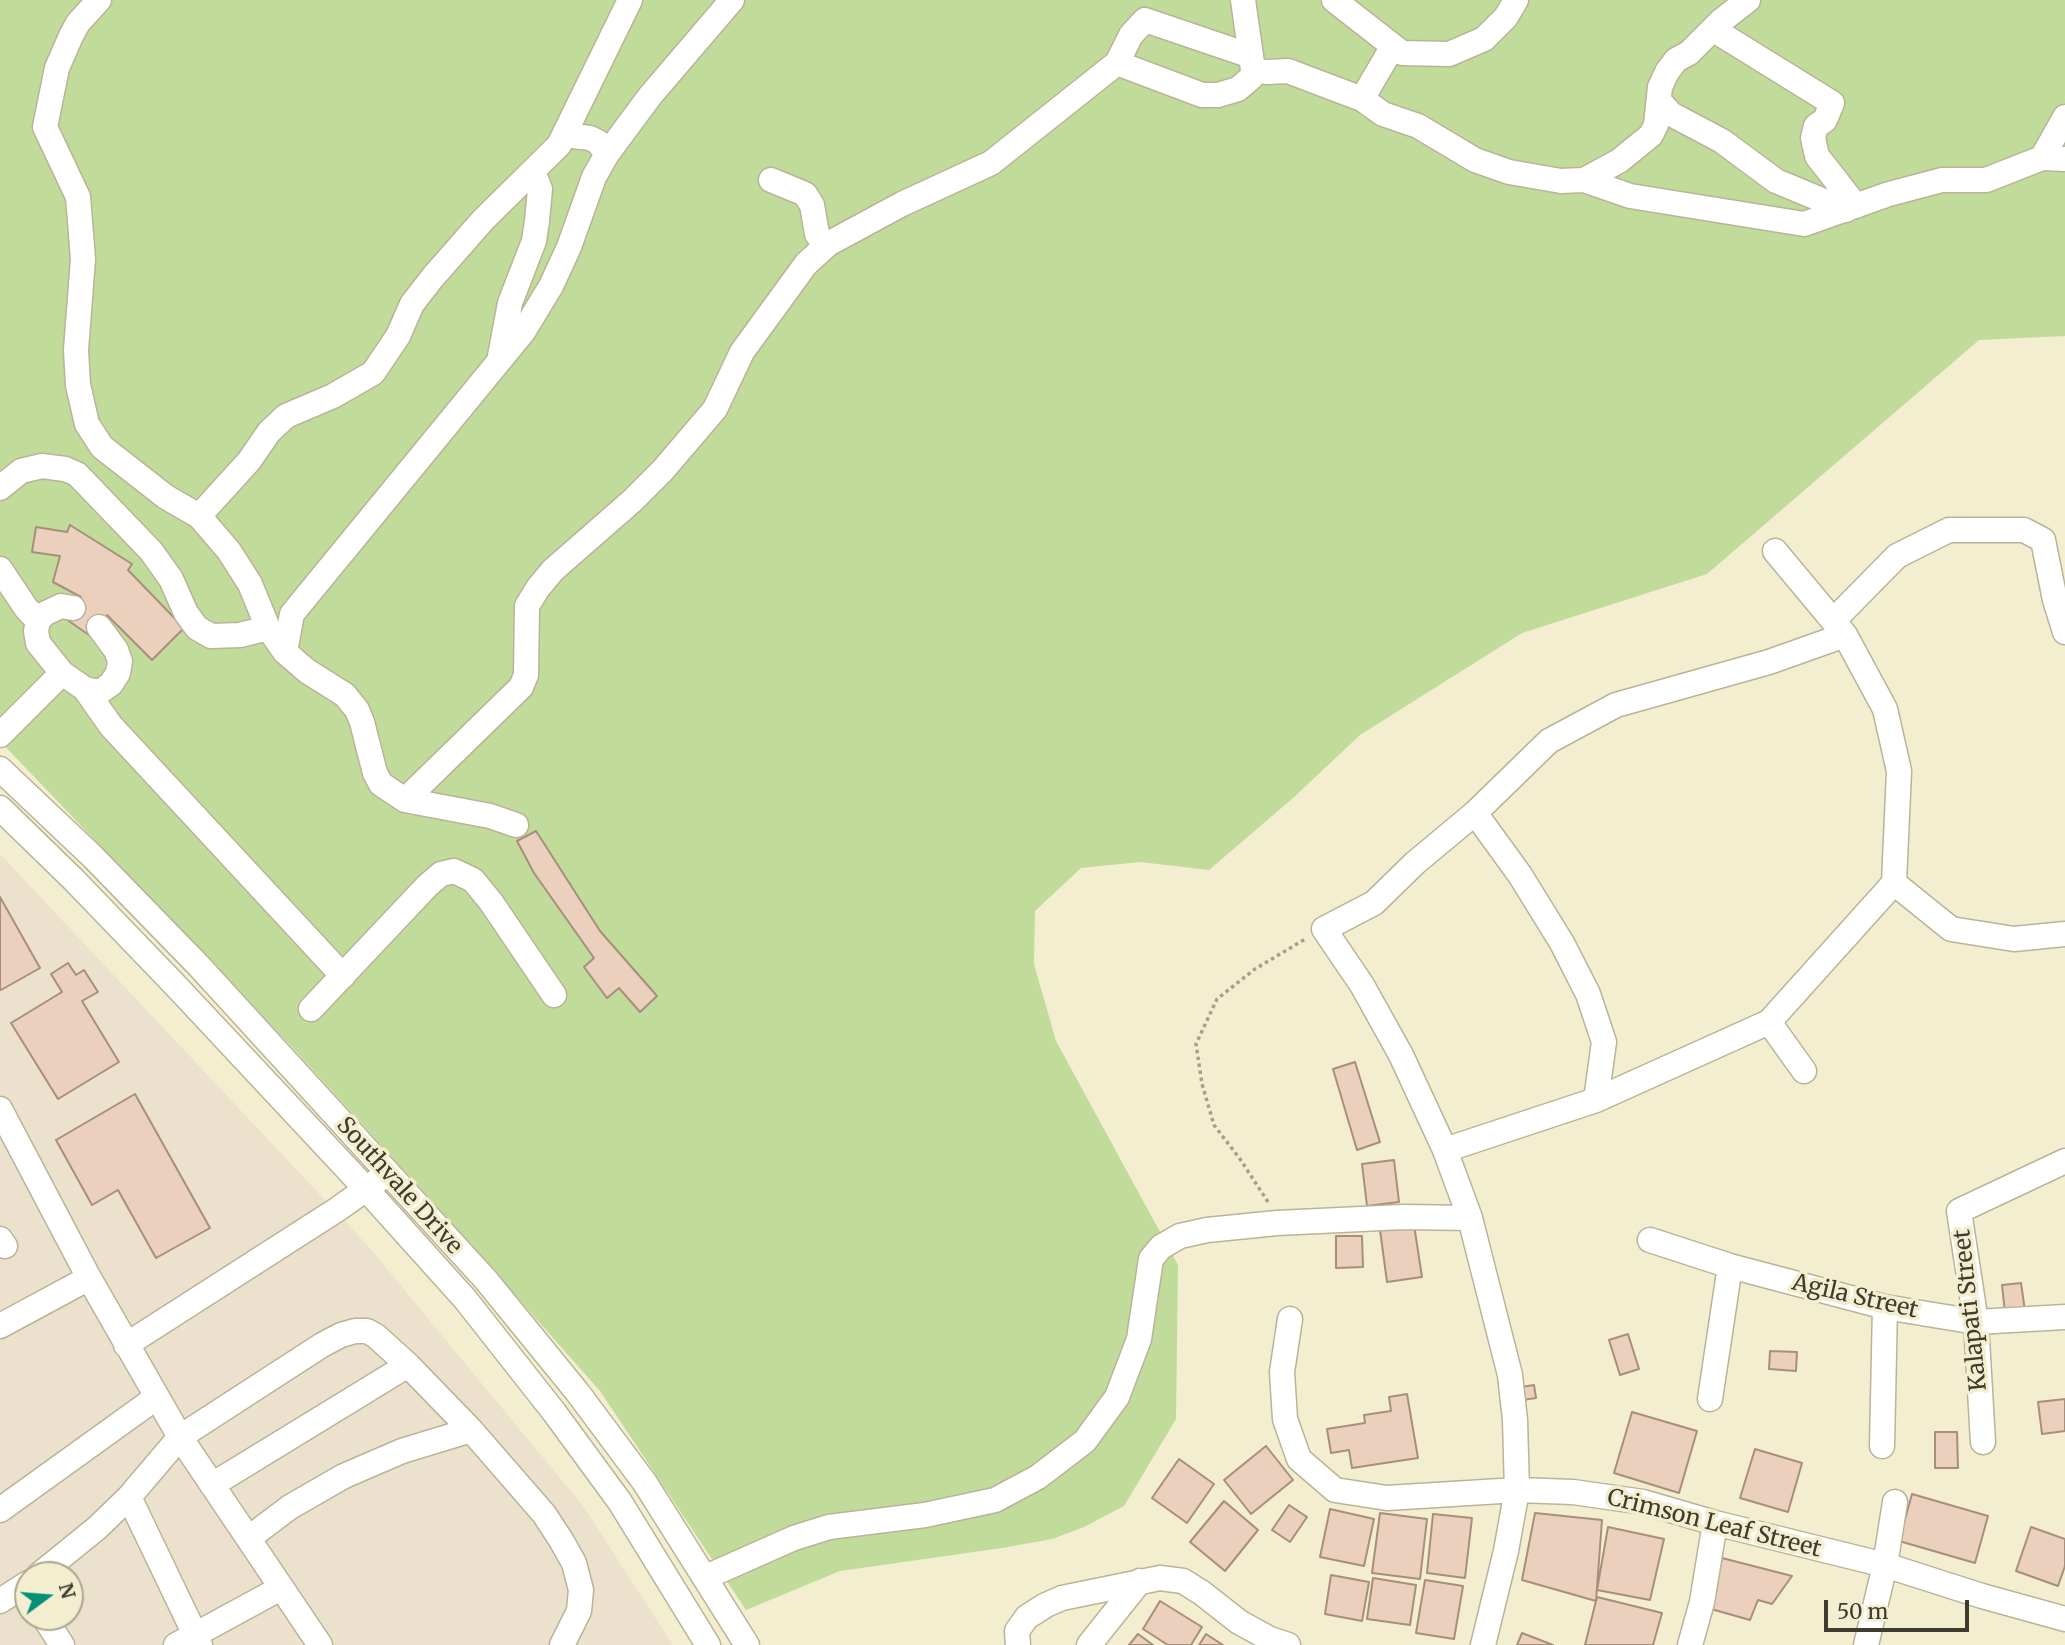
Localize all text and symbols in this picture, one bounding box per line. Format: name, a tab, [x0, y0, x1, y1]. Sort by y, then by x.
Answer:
street label: Southvale Drive	[330, 1112, 468, 1260]
street label: Kalapati Street	[1949, 1228, 1993, 1392]
street label: Agila Street	[1789, 1269, 1921, 1325]
street label: Crimson Leaf Street	[1604, 1484, 1824, 1564]
north arrow	[14, 1561, 84, 1631]
text: N	[54, 1580, 81, 1601]
scale bar	[1827, 1586, 1972, 1630]
text: 50 m	[1837, 1598, 1888, 1625]

